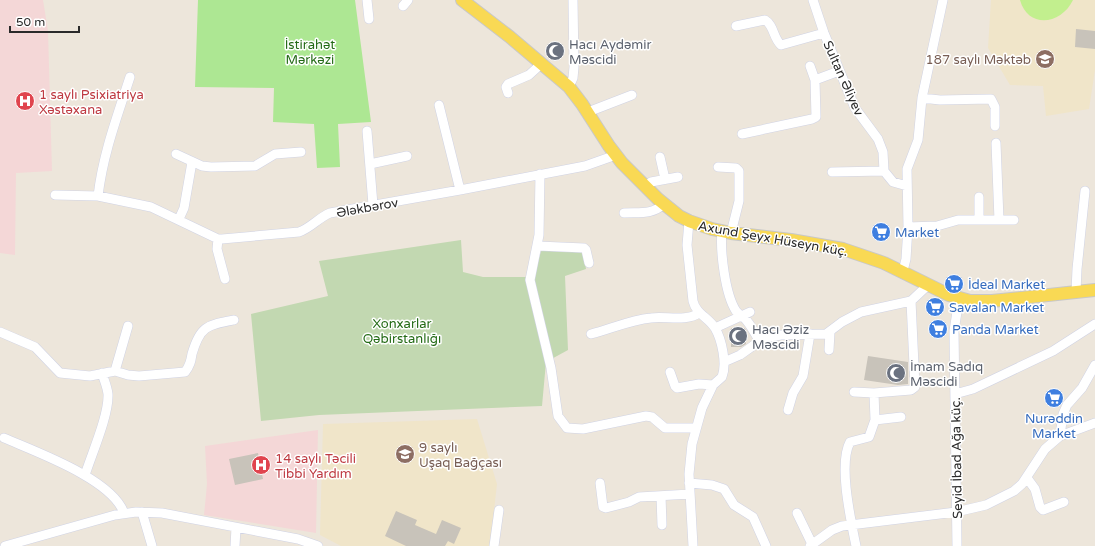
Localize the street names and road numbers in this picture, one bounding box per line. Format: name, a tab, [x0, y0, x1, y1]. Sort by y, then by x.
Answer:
street label: Sultan Əliyev	[819, 38, 867, 118]
street label: Ələkbərov	[335, 195, 400, 221]
street label: Axund Şeyx Hüseyn küç.	[697, 218, 849, 260]
street label: Seyid İbad Ağa küç.	[948, 397, 966, 519]

